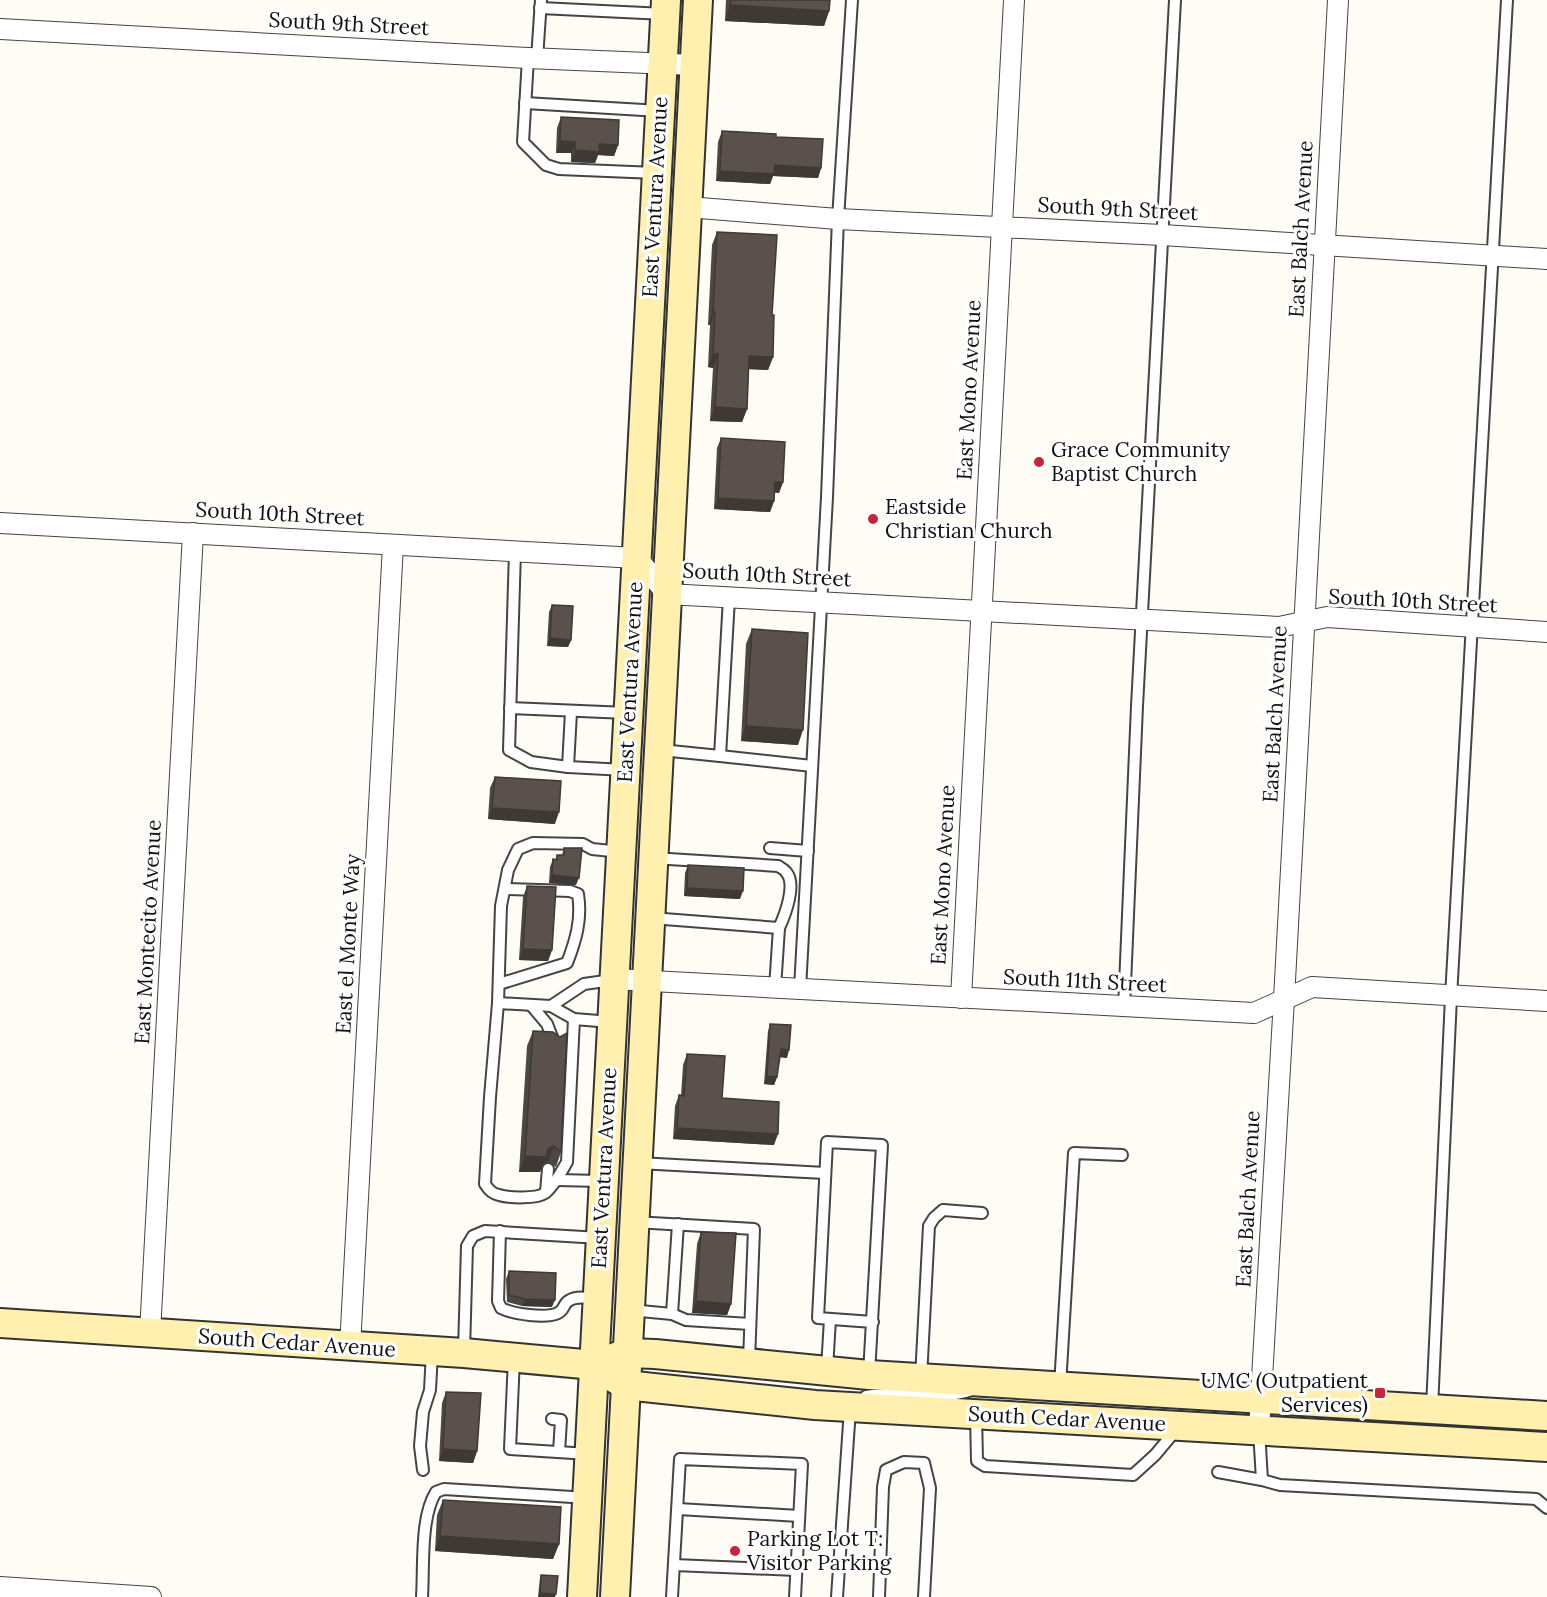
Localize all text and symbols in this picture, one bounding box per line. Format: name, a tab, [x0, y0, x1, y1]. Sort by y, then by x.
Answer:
street label: South 9th Street	[268, 6, 431, 41]
street label: East Ventura Avenue	[636, 96, 673, 298]
street label: East Balch Avenue	[1282, 140, 1319, 318]
street label: South 9th Street	[1037, 191, 1200, 226]
street label: East Mono Avenue	[950, 299, 987, 481]
place label: Grace Community Baptist Church	[1051, 436, 1230, 487]
marker: Grace Community Baptist Church	[1032, 455, 1046, 469]
place label: Eastside Christian Church	[885, 493, 1053, 544]
street label: South 10th Street	[195, 496, 366, 531]
marker: Eastside Christian Church	[866, 512, 880, 526]
street label: South 10th Street	[682, 557, 853, 592]
street label: East Ventura Avenue	[611, 581, 648, 783]
street label: South 10th Street	[1328, 583, 1499, 618]
street label: East Balch Avenue	[1256, 625, 1293, 803]
street label: East Mono Avenue	[924, 784, 961, 966]
street label: East Montecito Avenue	[128, 819, 167, 1045]
street label: East el Monte Way	[329, 853, 366, 1035]
street label: South 11th Street	[1002, 963, 1168, 998]
street label: East Ventura Avenue	[585, 1067, 622, 1269]
street label: East Balch Avenue	[1229, 1110, 1266, 1288]
street label: South Cedar Avenue	[197, 1322, 397, 1363]
place label: UMC (Outpatient Services)	[1200, 1367, 1369, 1418]
marker: UMC (Outpatient Services)	[1373, 1386, 1387, 1400]
street label: South Cedar Avenue	[967, 1400, 1167, 1437]
place label: Parking Lot T: Visitor Parking	[746, 1525, 892, 1576]
marker: Parking Lot T: Visitor Parking	[728, 1544, 742, 1558]

